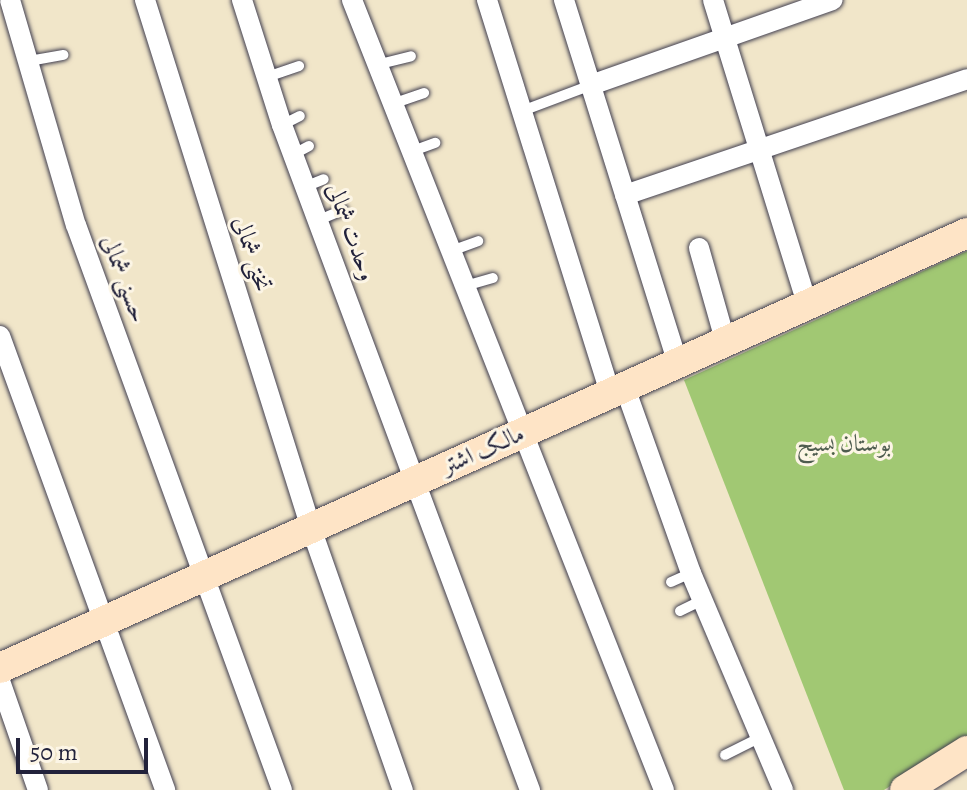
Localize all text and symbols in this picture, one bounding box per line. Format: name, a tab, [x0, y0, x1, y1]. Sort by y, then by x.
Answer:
street label: وحدت شمالی	[320, 179, 382, 285]
street label: تختی شمالی	[227, 213, 277, 295]
street label: حسنی شمالی	[95, 231, 153, 327]
street label: مالک اشتر	[437, 419, 529, 481]
park label: بوستان بسیج	[797, 430, 891, 458]
scale bar	[20, 722, 152, 772]
text: 50 m	[30, 736, 78, 768]

